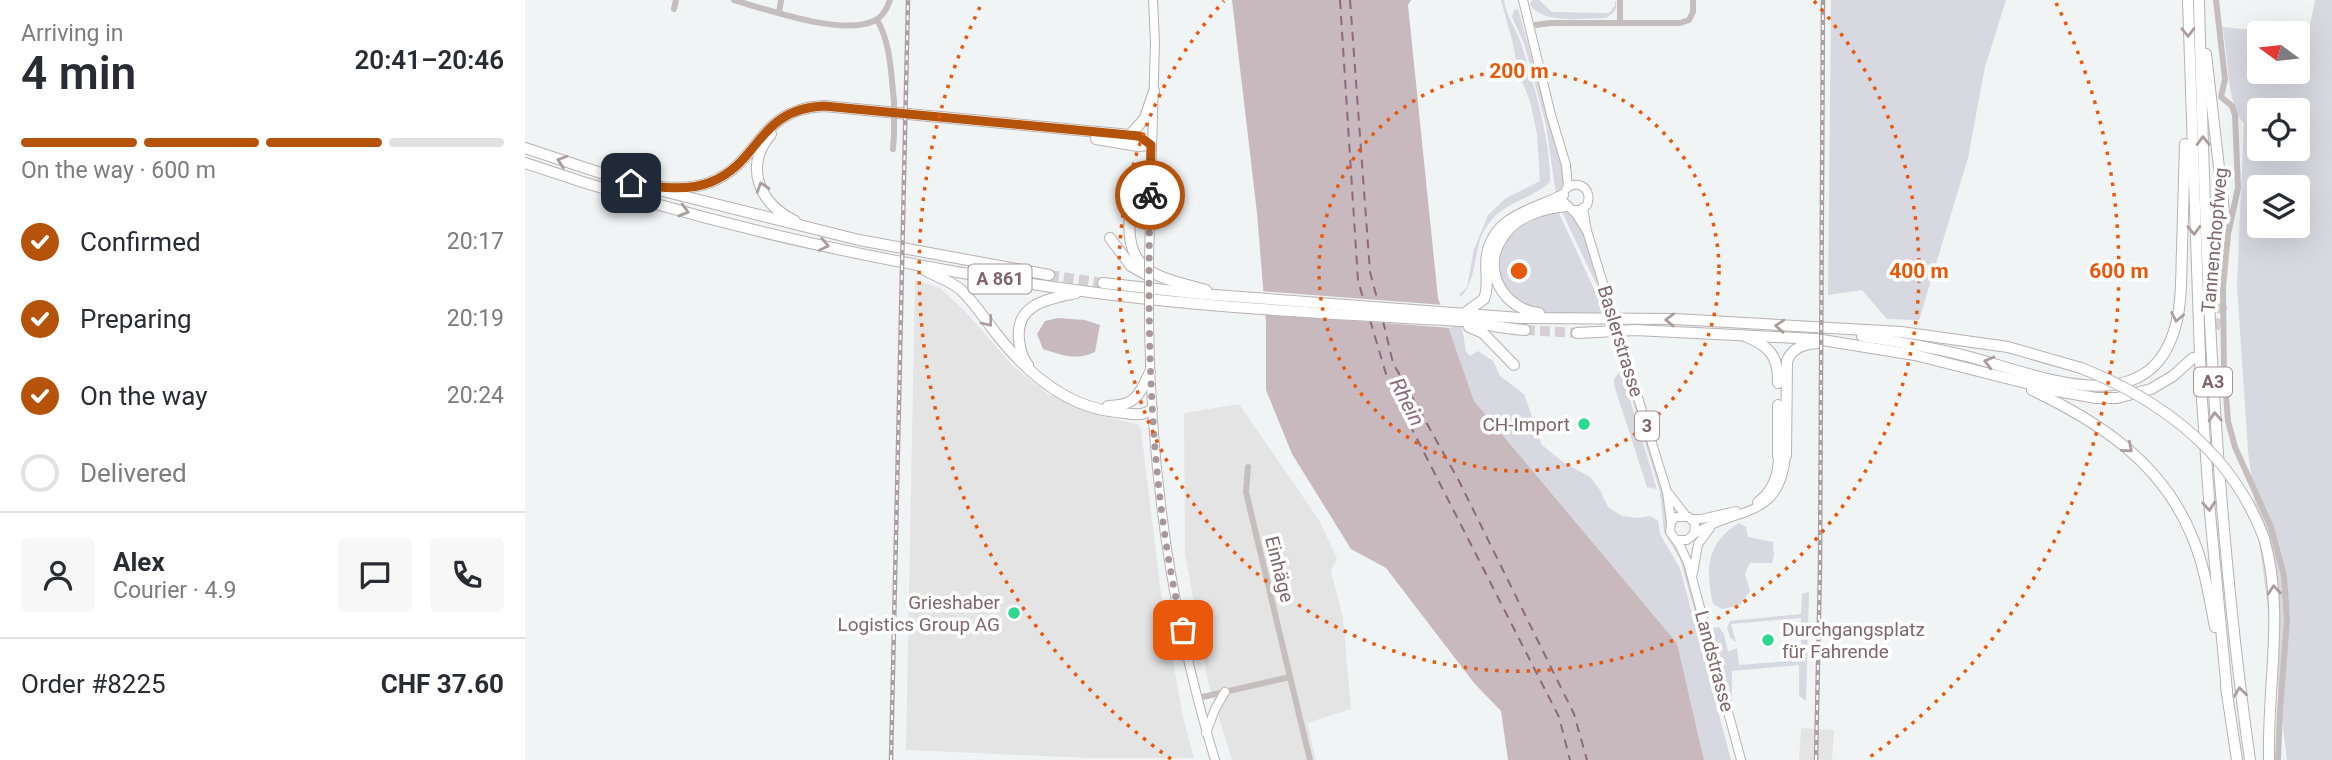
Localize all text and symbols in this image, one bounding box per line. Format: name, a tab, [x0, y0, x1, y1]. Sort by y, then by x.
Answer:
text: Arriving in	[21, 20, 124, 47]
north arrow	[2247, 21, 2310, 84]
map controls	[2247, 21, 2310, 238]
one-way arrow	[2181, 26, 2196, 37]
text: 20:41–20:46	[354, 45, 504, 75]
text: 4 min	[21, 46, 136, 100]
text: 200 m	[1489, 59, 1549, 83]
button: locate	[2247, 98, 2310, 161]
one-way arrow	[2195, 135, 2211, 146]
pin	[601, 153, 661, 213]
one-way arrow	[556, 154, 568, 169]
text: On the way · 600 m	[21, 157, 216, 184]
courier	[1115, 160, 1185, 230]
icon: home	[612, 164, 650, 202]
street label: Tannenchopfweg	[2197, 166, 2232, 314]
button: layers	[2247, 175, 2310, 238]
icon: bike	[1131, 176, 1169, 214]
one-way arrow	[756, 182, 770, 194]
one-way arrow	[678, 203, 690, 217]
icon: check	[21, 223, 59, 261]
one-way arrow	[2187, 224, 2202, 235]
text: Confirmed	[80, 227, 201, 257]
text: 20:17	[447, 228, 504, 255]
one-way arrow	[818, 236, 830, 251]
centre of rings	[1507, 259, 1531, 283]
text: 400 m	[1889, 259, 1949, 283]
text: 600 m	[2089, 259, 2149, 283]
road number: A 861	[969, 264, 1031, 293]
street label: Baslerstrasse	[1593, 283, 1648, 400]
icon: check	[21, 300, 59, 338]
text: Preparing	[80, 304, 192, 334]
text: 20:19	[447, 305, 504, 332]
one-way arrow	[2170, 311, 2185, 323]
one-way arrow	[1664, 312, 1675, 327]
one-way arrow	[979, 315, 992, 327]
one-way arrow	[1774, 318, 1785, 333]
one-way arrow	[1983, 356, 1995, 371]
road number: A3	[2194, 368, 2232, 396]
water label: Rhein	[1385, 374, 1429, 430]
icon: check	[21, 377, 59, 415]
text: On the way	[80, 381, 208, 411]
text: 20:24	[447, 382, 504, 409]
one-way arrow	[2208, 411, 2223, 422]
road number: 3	[1635, 412, 1659, 440]
place label: CH-Import	[1482, 413, 1570, 436]
marker: CH-Import	[1576, 416, 1592, 432]
one-way arrow	[2120, 440, 2133, 452]
text: Delivered	[80, 458, 187, 488]
one-way arrow	[2201, 500, 2216, 511]
street label: Einhäge	[1260, 534, 1299, 605]
button: person	[21, 538, 95, 612]
button: chat	[338, 538, 412, 612]
button: phone	[430, 538, 504, 612]
text: Alex	[113, 547, 165, 577]
text: Courier · 4.9	[113, 577, 236, 604]
one-way arrow	[2267, 585, 2282, 596]
place label: Grieshaber Logistics Group AG	[837, 591, 1001, 636]
pin	[1153, 600, 1213, 660]
marker: Grieshaber Logistics Group AG	[1006, 605, 1022, 621]
street label: Landstrasse	[1690, 608, 1739, 714]
icon: bag	[1164, 611, 1202, 649]
place label: Durchgangsplatz für Fahrende	[1782, 618, 1925, 663]
marker: Durchgangsplatz für Fahrende	[1760, 632, 1776, 648]
text: Order #8225	[21, 669, 166, 699]
text: CHF 37.60	[381, 669, 504, 699]
one-way arrow	[2233, 687, 2248, 698]

